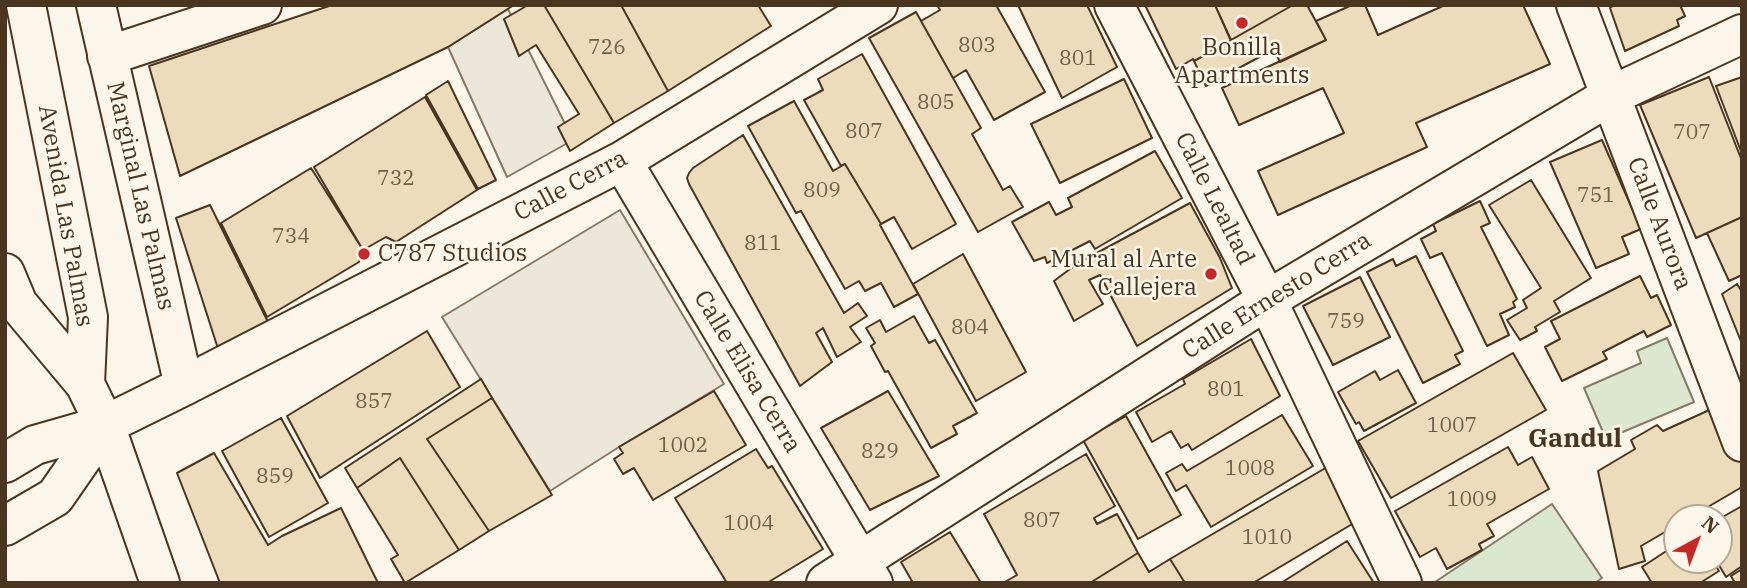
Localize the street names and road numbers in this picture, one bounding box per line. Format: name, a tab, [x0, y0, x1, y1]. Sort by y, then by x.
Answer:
street label: Marginal Las Palmas	[100, 79, 180, 313]
street label: Avenida Las Palmas	[31, 103, 99, 329]
street label: Calle Lealtad	[1168, 128, 1260, 270]
street label: Calle Cerra	[510, 144, 632, 228]
street label: Calle Aurora	[1620, 153, 1698, 295]
street label: Calle Ernesto Cerra	[1177, 226, 1377, 366]
street label: Calle Elisa Cerra	[687, 286, 807, 458]

